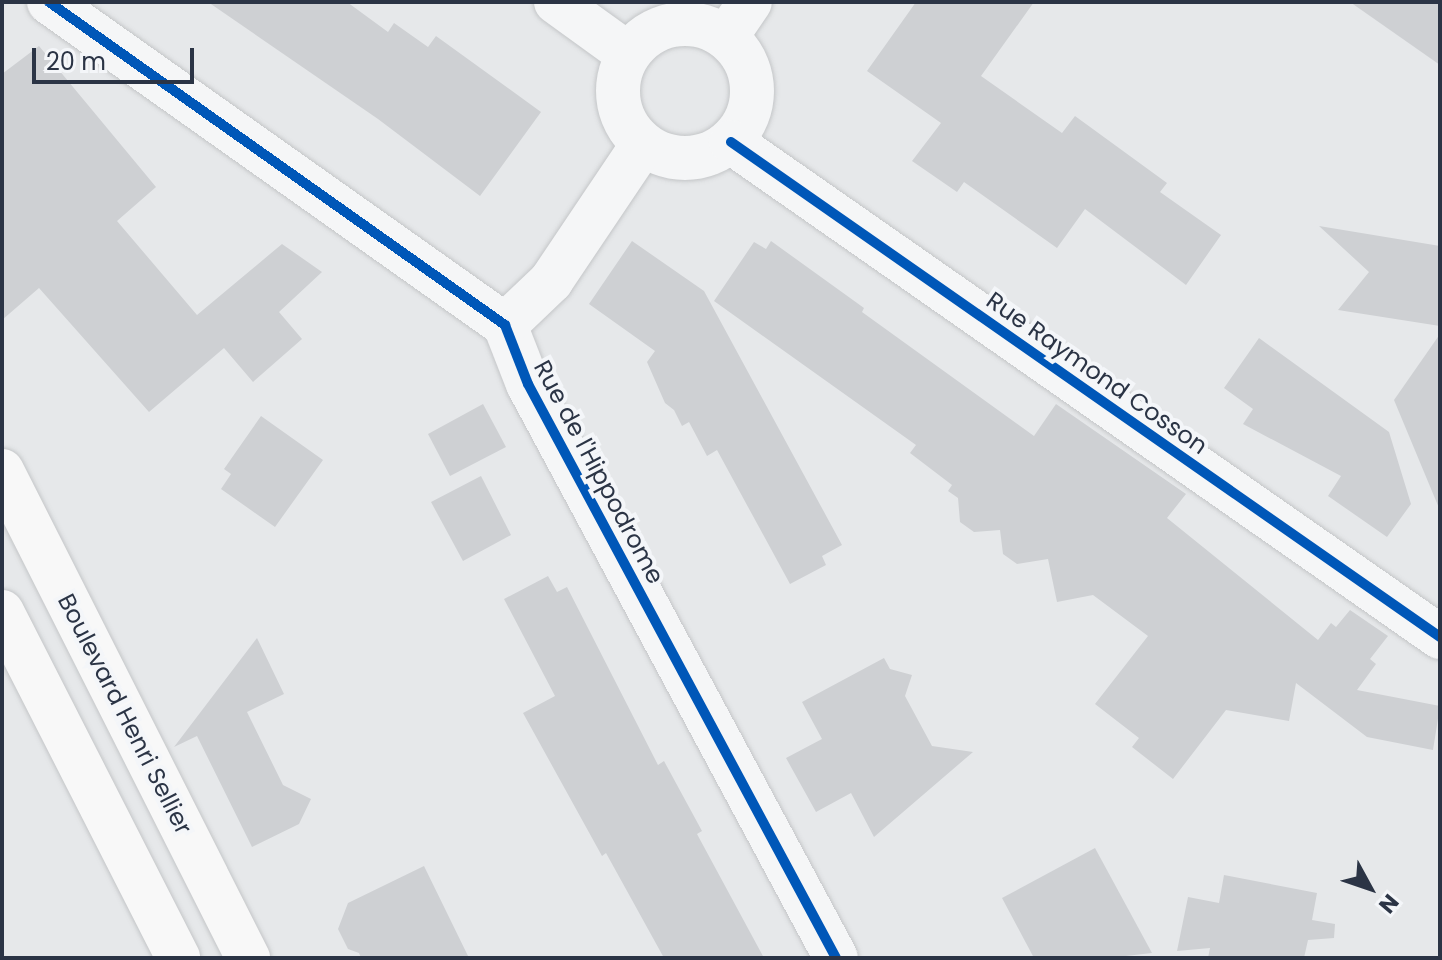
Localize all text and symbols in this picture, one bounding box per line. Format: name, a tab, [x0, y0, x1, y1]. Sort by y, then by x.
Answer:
scale bar	[36, 32, 198, 82]
text: 20 m	[46, 45, 106, 78]
street label: Rue Raymond Cosson	[981, 286, 1213, 460]
street label: Rue de l'Hippodrome	[528, 355, 670, 589]
street label: Boulevard Henri Sellier	[52, 589, 198, 839]
north arrow	[1330, 848, 1410, 928]
text: N	[1372, 887, 1406, 920]

